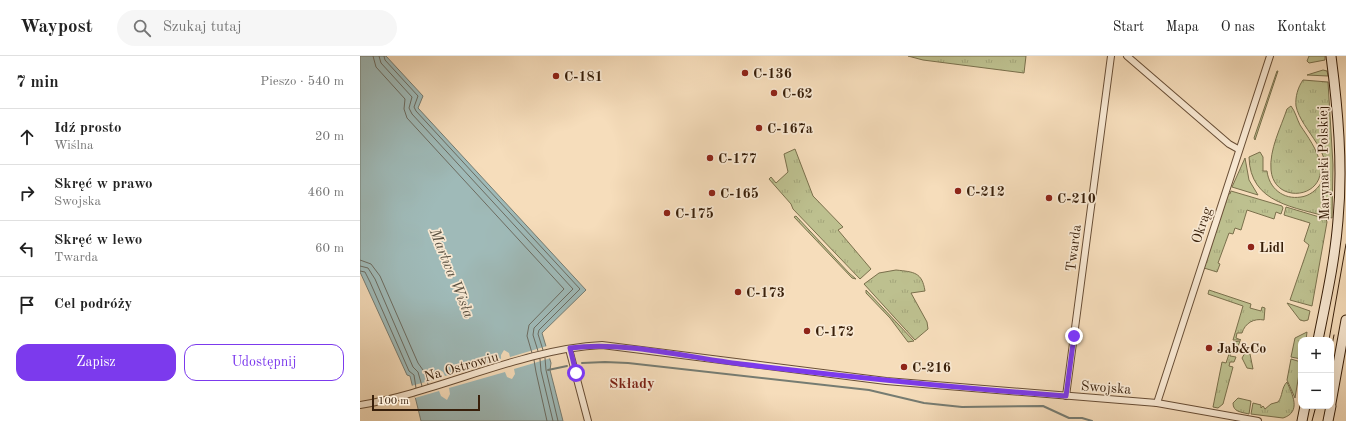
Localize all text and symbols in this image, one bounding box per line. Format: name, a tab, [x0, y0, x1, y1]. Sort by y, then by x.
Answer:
search box	[117, 10, 397, 46]
icon: search	[131, 17, 153, 39]
text: Waypost	[20, 18, 93, 37]
text: Szukaj tutaj	[163, 20, 242, 35]
text: Start	[1113, 20, 1144, 34]
text: Mapa	[1166, 20, 1199, 34]
text: O nas	[1221, 20, 1255, 34]
text: Kontakt	[1277, 20, 1326, 34]
place label: C-136	[753, 67, 792, 81]
marker: C-136	[740, 68, 750, 78]
place label: C-181	[564, 70, 603, 84]
marker: C-181	[551, 71, 561, 81]
text: 7 min	[16, 74, 59, 91]
text: Pieszo · 540 m	[260, 75, 344, 88]
place label: C-62	[782, 87, 813, 101]
marker: C-62	[769, 88, 779, 98]
street label: Marynarki Polskiej	[1316, 106, 1332, 220]
text: Idź prosto	[54, 121, 121, 136]
place label: C-167a	[767, 122, 813, 136]
marker: C-167a	[754, 123, 764, 133]
icon: ahead	[16, 126, 38, 148]
text: 20 m	[315, 130, 344, 143]
text: Wiślna	[54, 139, 93, 152]
place label: C-177	[718, 152, 757, 166]
marker: C-177	[705, 153, 715, 163]
text: Skręć w prawo	[54, 177, 153, 192]
icon: right	[16, 182, 38, 204]
place label: C-212	[966, 185, 1005, 199]
text: 460 m	[307, 186, 344, 199]
marker: C-212	[953, 186, 963, 196]
place label: C-165	[720, 187, 759, 201]
marker: C-165	[707, 188, 717, 198]
place label: C-210	[1057, 192, 1096, 206]
marker: C-210	[1044, 193, 1054, 203]
text: Swojska	[54, 195, 101, 208]
street label: Okrąg	[1190, 205, 1215, 245]
place label: C-175	[675, 207, 714, 221]
marker: C-175	[662, 208, 672, 218]
street label: Twarda	[1064, 224, 1084, 272]
water label: Martwa Wisła	[425, 226, 475, 320]
text: Skręć w lewo	[54, 233, 142, 248]
icon: left	[16, 238, 38, 260]
place label: Lidl	[1259, 241, 1284, 255]
text: 60 m	[315, 242, 344, 255]
marker: Lidl	[1246, 242, 1256, 252]
text: Twarda	[54, 251, 98, 264]
place label: C-173	[746, 286, 785, 300]
marker: C-173	[733, 287, 743, 297]
icon: arrive	[16, 294, 38, 316]
text: Cel podróży	[54, 297, 132, 312]
place label: C-172	[815, 325, 854, 339]
marker: C-172	[802, 326, 812, 336]
route end	[1065, 327, 1083, 345]
map controls	[1298, 337, 1334, 409]
button: +	[1298, 337, 1334, 373]
place label: Jab&Co	[1217, 342, 1266, 356]
marker: Jab&Co	[1204, 343, 1214, 353]
button: Zapisz	[16, 344, 176, 381]
button: Udostępnij	[184, 344, 344, 381]
street label: Na Ostrowiu	[422, 349, 501, 384]
place label: C-216	[912, 361, 951, 375]
marker: C-216	[899, 362, 909, 372]
route start	[567, 364, 585, 382]
button: −	[1298, 373, 1334, 409]
district label: Składy	[609, 377, 655, 392]
street label: Swojska	[1080, 379, 1132, 397]
scale bar	[372, 393, 480, 412]
text: 100 m	[378, 396, 409, 407]

